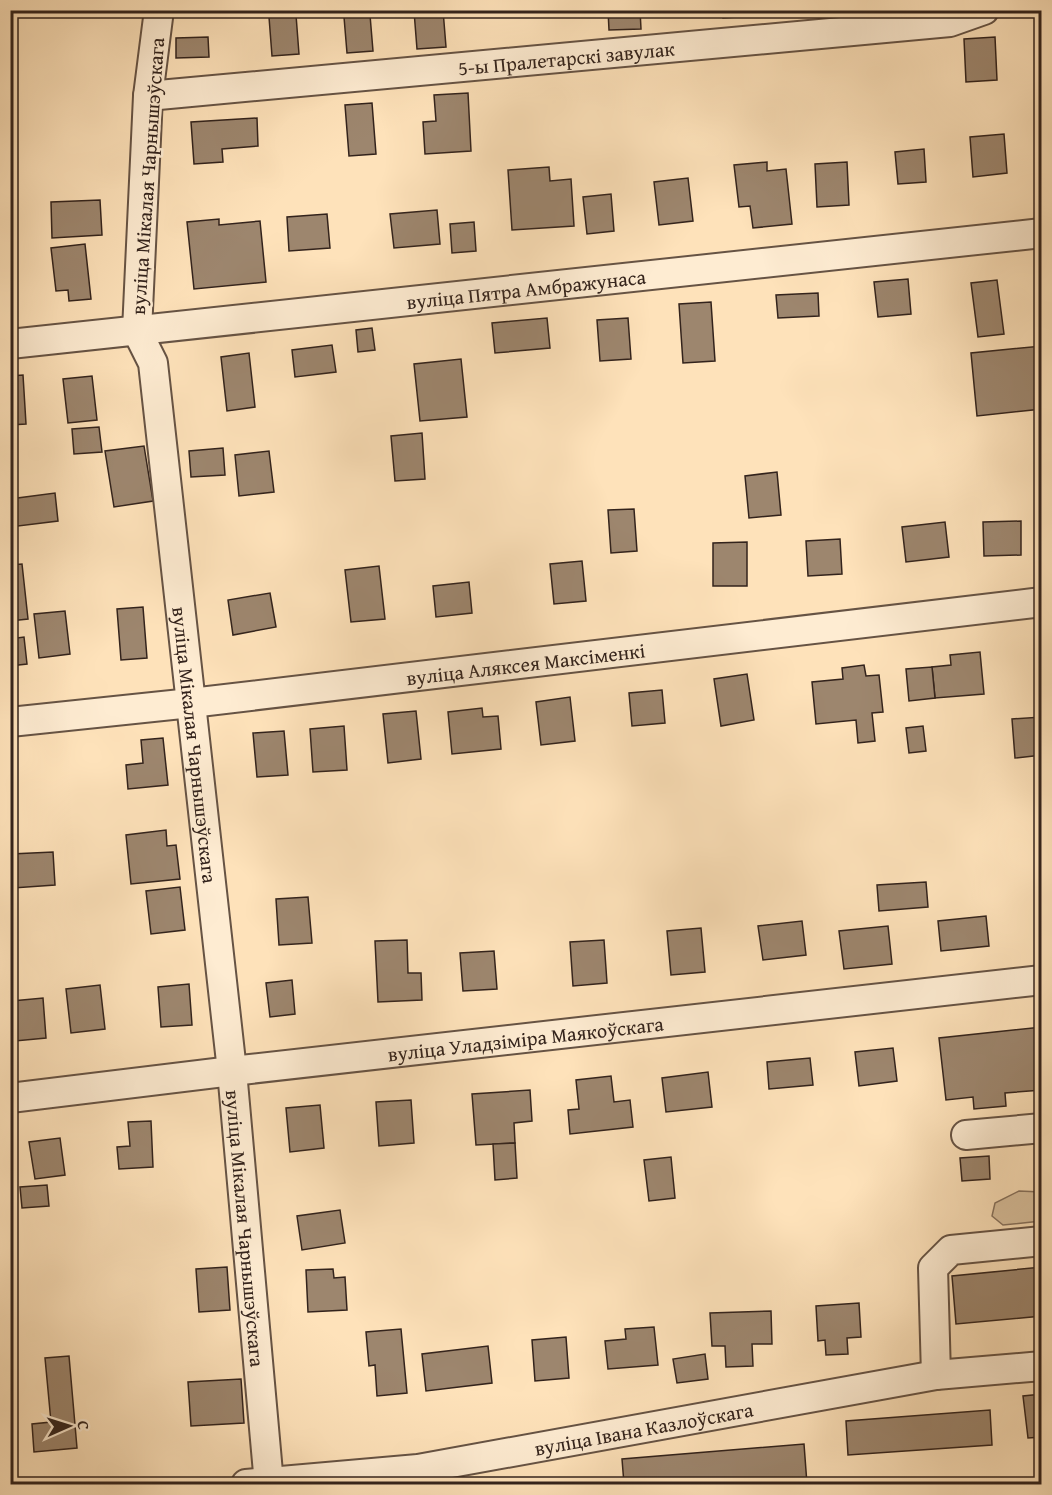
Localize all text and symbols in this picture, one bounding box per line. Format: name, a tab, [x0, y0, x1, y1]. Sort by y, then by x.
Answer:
street label: 5-ы Пралетарскі завулак	[457, 33, 676, 82]
street label: вуліца Мікалая Чарнышэўскага	[123, 36, 171, 316]
street label: вуліца Пятра Амбражунаса	[405, 261, 648, 316]
street label: вуліца Мікалая Чарнышэўскага	[166, 605, 225, 885]
street label: вуліца Аляксея Максіменкі	[405, 635, 647, 692]
street label: вуліца Уладзіміра Маякоўскага	[386, 1008, 666, 1068]
street label: вуліца Мікалая Чарнышэўскага	[219, 1088, 273, 1368]
street label: вуліца Івана Казлоўскага	[532, 1394, 756, 1462]
north arrow	[39, 1396, 99, 1456]
text: С	[72, 1420, 96, 1430]

